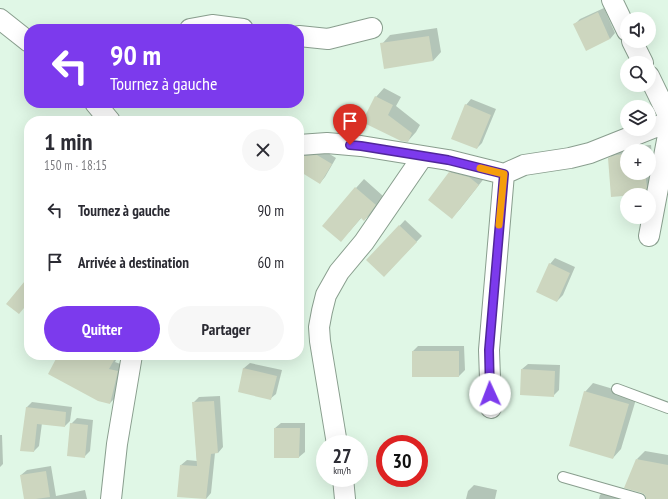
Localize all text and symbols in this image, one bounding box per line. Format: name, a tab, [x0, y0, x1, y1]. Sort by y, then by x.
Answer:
map controls	[620, 12, 656, 224]
button: sound	[620, 12, 656, 48]
text: 90 m	[110, 36, 161, 73]
icon: left	[44, 40, 96, 92]
button: search	[620, 56, 656, 92]
text: Tournez à gauche	[110, 72, 217, 95]
button: layers	[620, 100, 656, 136]
pin	[333, 104, 367, 145]
icon: arrive	[339, 110, 361, 132]
text: 1 min	[44, 126, 92, 157]
button: close	[242, 129, 284, 171]
button: +	[620, 144, 656, 180]
text: 150 m · 18:15	[44, 157, 107, 174]
button: −	[620, 188, 656, 224]
icon: left	[44, 199, 66, 221]
text: Tournez à gauche	[78, 201, 170, 220]
text: 90 m	[258, 201, 284, 220]
icon: arrive	[44, 251, 66, 273]
text: Arrivée à destination	[78, 253, 189, 272]
text: 60 m	[258, 253, 284, 272]
button: Quitter	[44, 306, 160, 352]
button: Partager	[168, 306, 284, 352]
position arrow	[469, 373, 511, 415]
speed limit sign: 30	[376, 435, 428, 487]
text: 27	[332, 443, 352, 469]
text: km/h	[333, 464, 351, 477]

